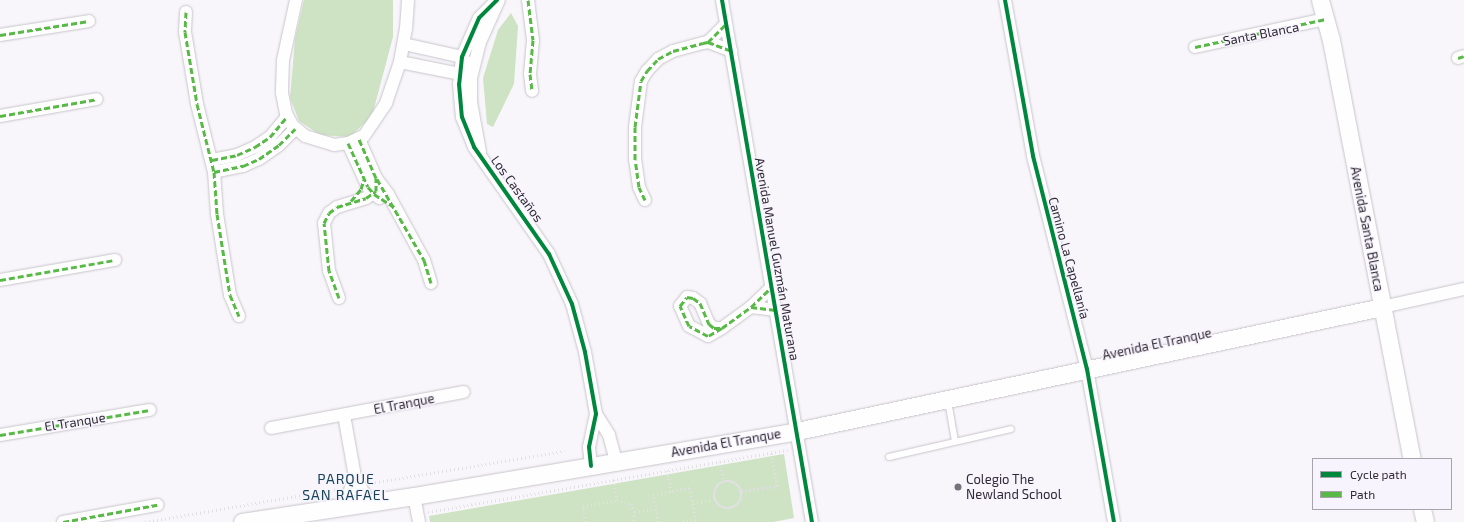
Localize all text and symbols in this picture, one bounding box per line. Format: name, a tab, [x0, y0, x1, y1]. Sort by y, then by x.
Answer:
street label: Santa Blanca	[1222, 19, 1300, 49]
street label: Los Castaños	[488, 153, 546, 225]
street label: Avenida Manuel Guzmán Maturana	[751, 156, 803, 362]
street label: Avenida Santa Blanca	[1347, 165, 1387, 293]
street label: Camino La Capellanía	[1045, 195, 1093, 321]
street label: Avenida El Tranque	[1101, 325, 1213, 363]
street label: El Tranque	[372, 390, 436, 418]
street label: El Tranque	[43, 409, 107, 435]
street label: Avenida El Tranque	[670, 426, 782, 460]
legend	[1312, 458, 1452, 510]
text: Cycle path	[1350, 467, 1407, 481]
district label: PARQUE SAN RAFAEL	[302, 471, 390, 504]
place label: Colegio The Newland School	[966, 472, 1062, 503]
marker: Colegio The Newland School	[953, 482, 963, 492]
text: Path	[1350, 487, 1375, 501]

